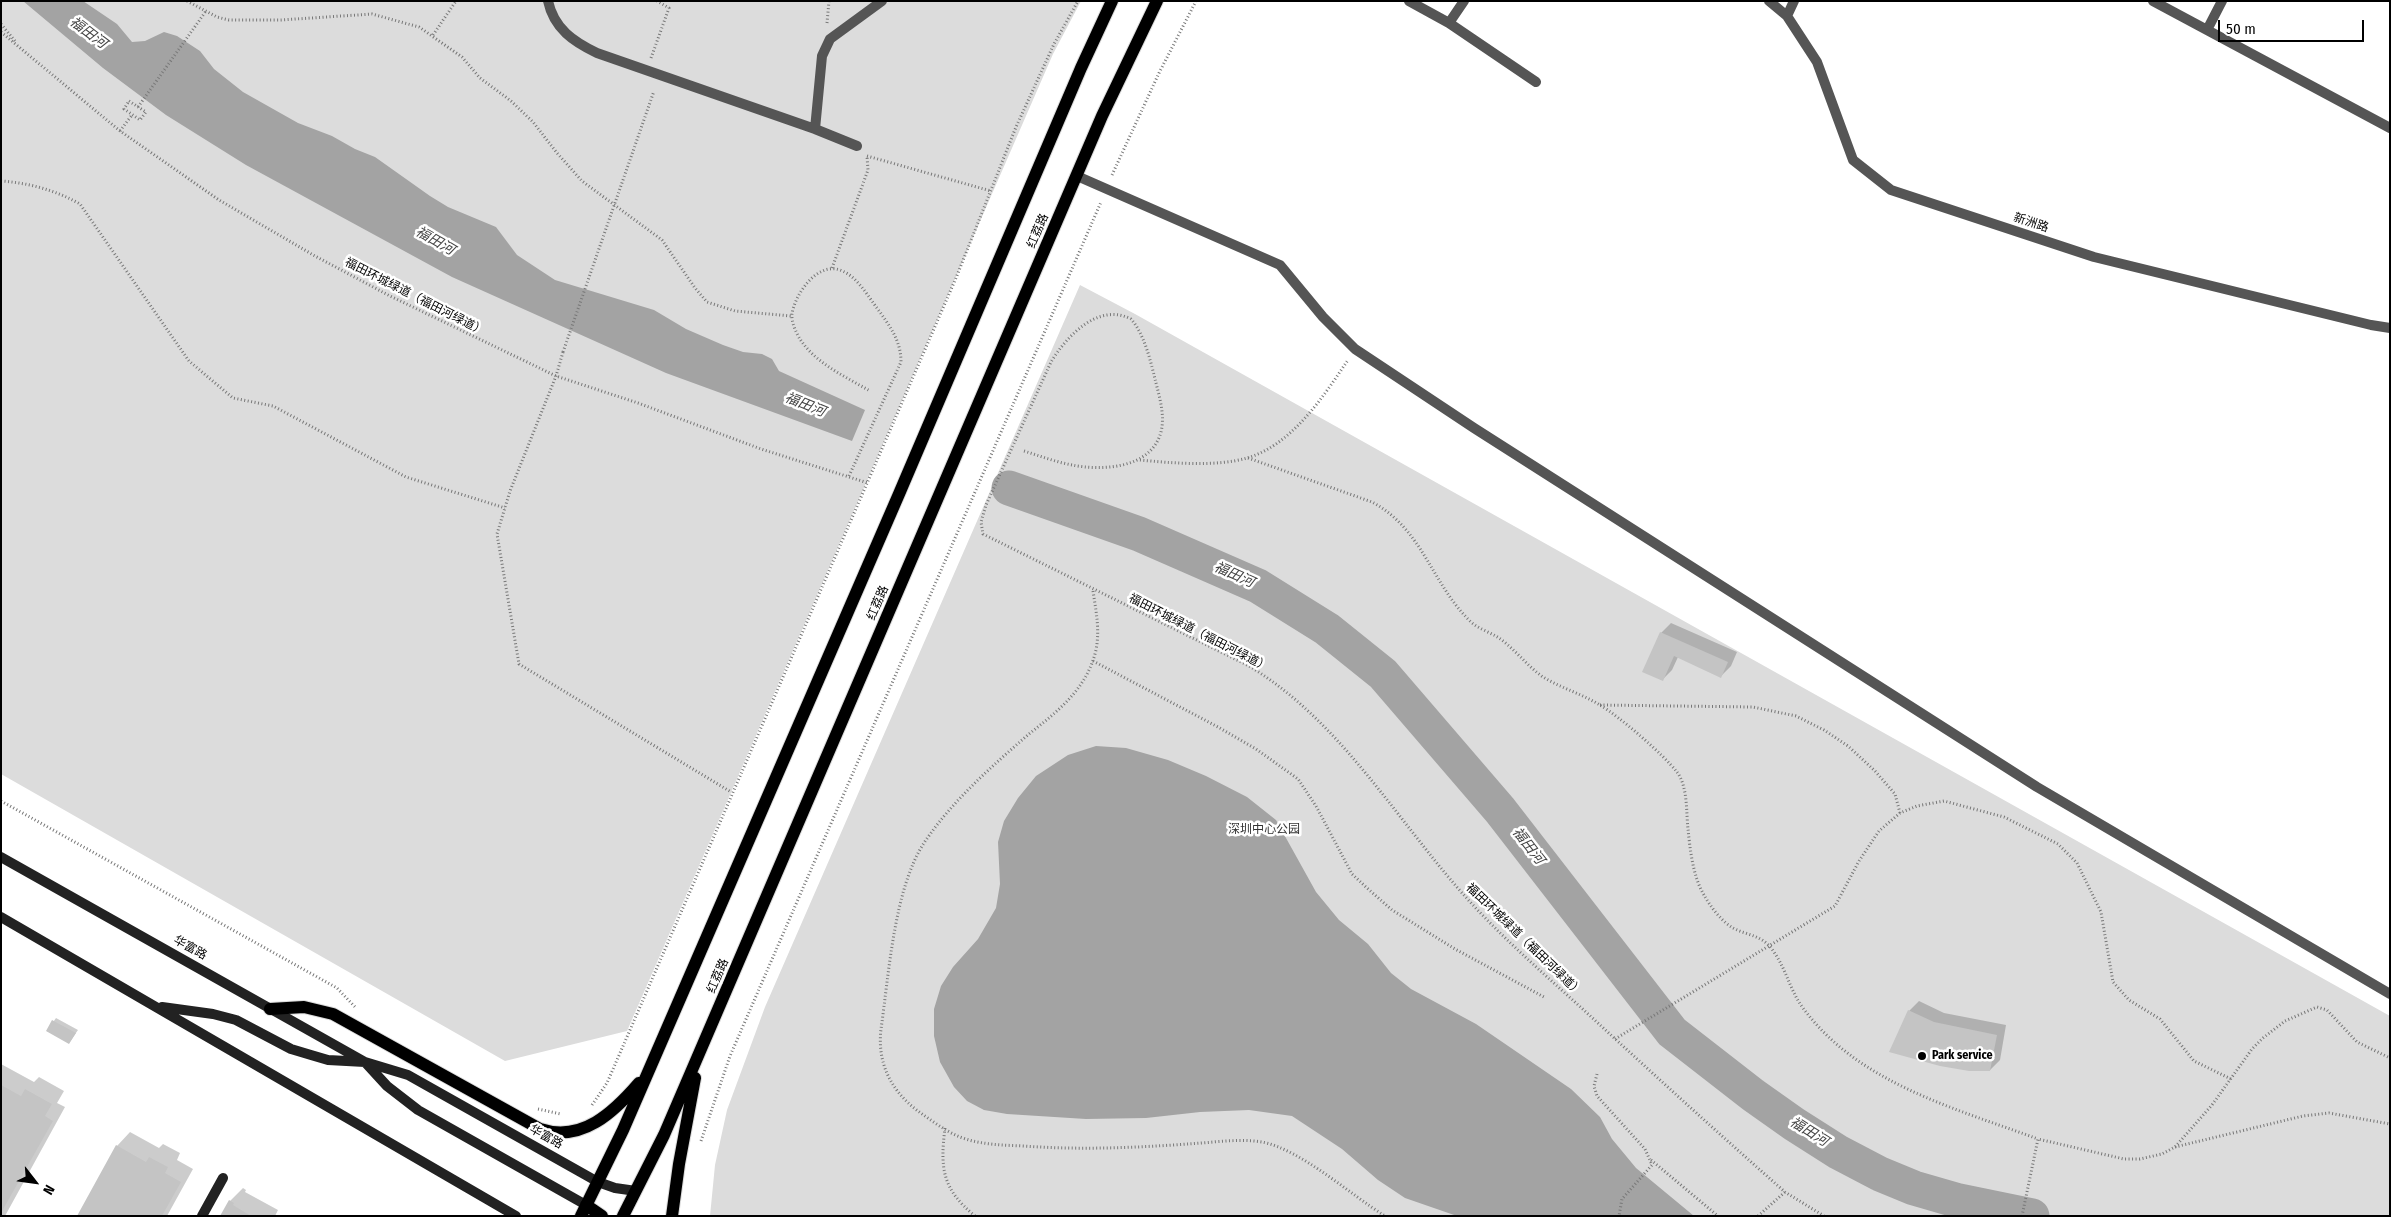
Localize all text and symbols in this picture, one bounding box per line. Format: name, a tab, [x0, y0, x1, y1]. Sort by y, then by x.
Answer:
scale bar	[2221, 10, 2367, 42]
water label: 福田河	[66, 14, 110, 52]
text: 50 m	[2226, 20, 2256, 38]
street label: 新洲路	[2012, 211, 2050, 235]
street label: 红荔路	[1024, 212, 1052, 250]
water label: 福田河	[413, 223, 457, 259]
street label: 福田环城绿道（福田河绿道）	[342, 255, 488, 339]
water label: 福田河	[782, 389, 828, 421]
water label: 福田河	[1211, 559, 1257, 591]
street label: 红荔路	[864, 584, 892, 622]
street label: 福田环城绿道（福田河绿道）	[1126, 591, 1272, 675]
park label: 深圳中心公园	[1228, 823, 1300, 837]
water label: 福田河	[1508, 824, 1548, 868]
street label: 福田环城绿道（福田河绿道）	[1463, 881, 1585, 999]
street label: 华富路	[171, 933, 209, 963]
street label: 红荔路	[704, 957, 732, 995]
place label: Park service	[1932, 1049, 1992, 1063]
marker: Park service	[1916, 1050, 1928, 1062]
water label: 福田河	[1787, 1114, 1831, 1150]
street label: 华富路	[527, 1122, 565, 1152]
north arrow	[10, 1157, 60, 1207]
text: N	[39, 1182, 58, 1198]

